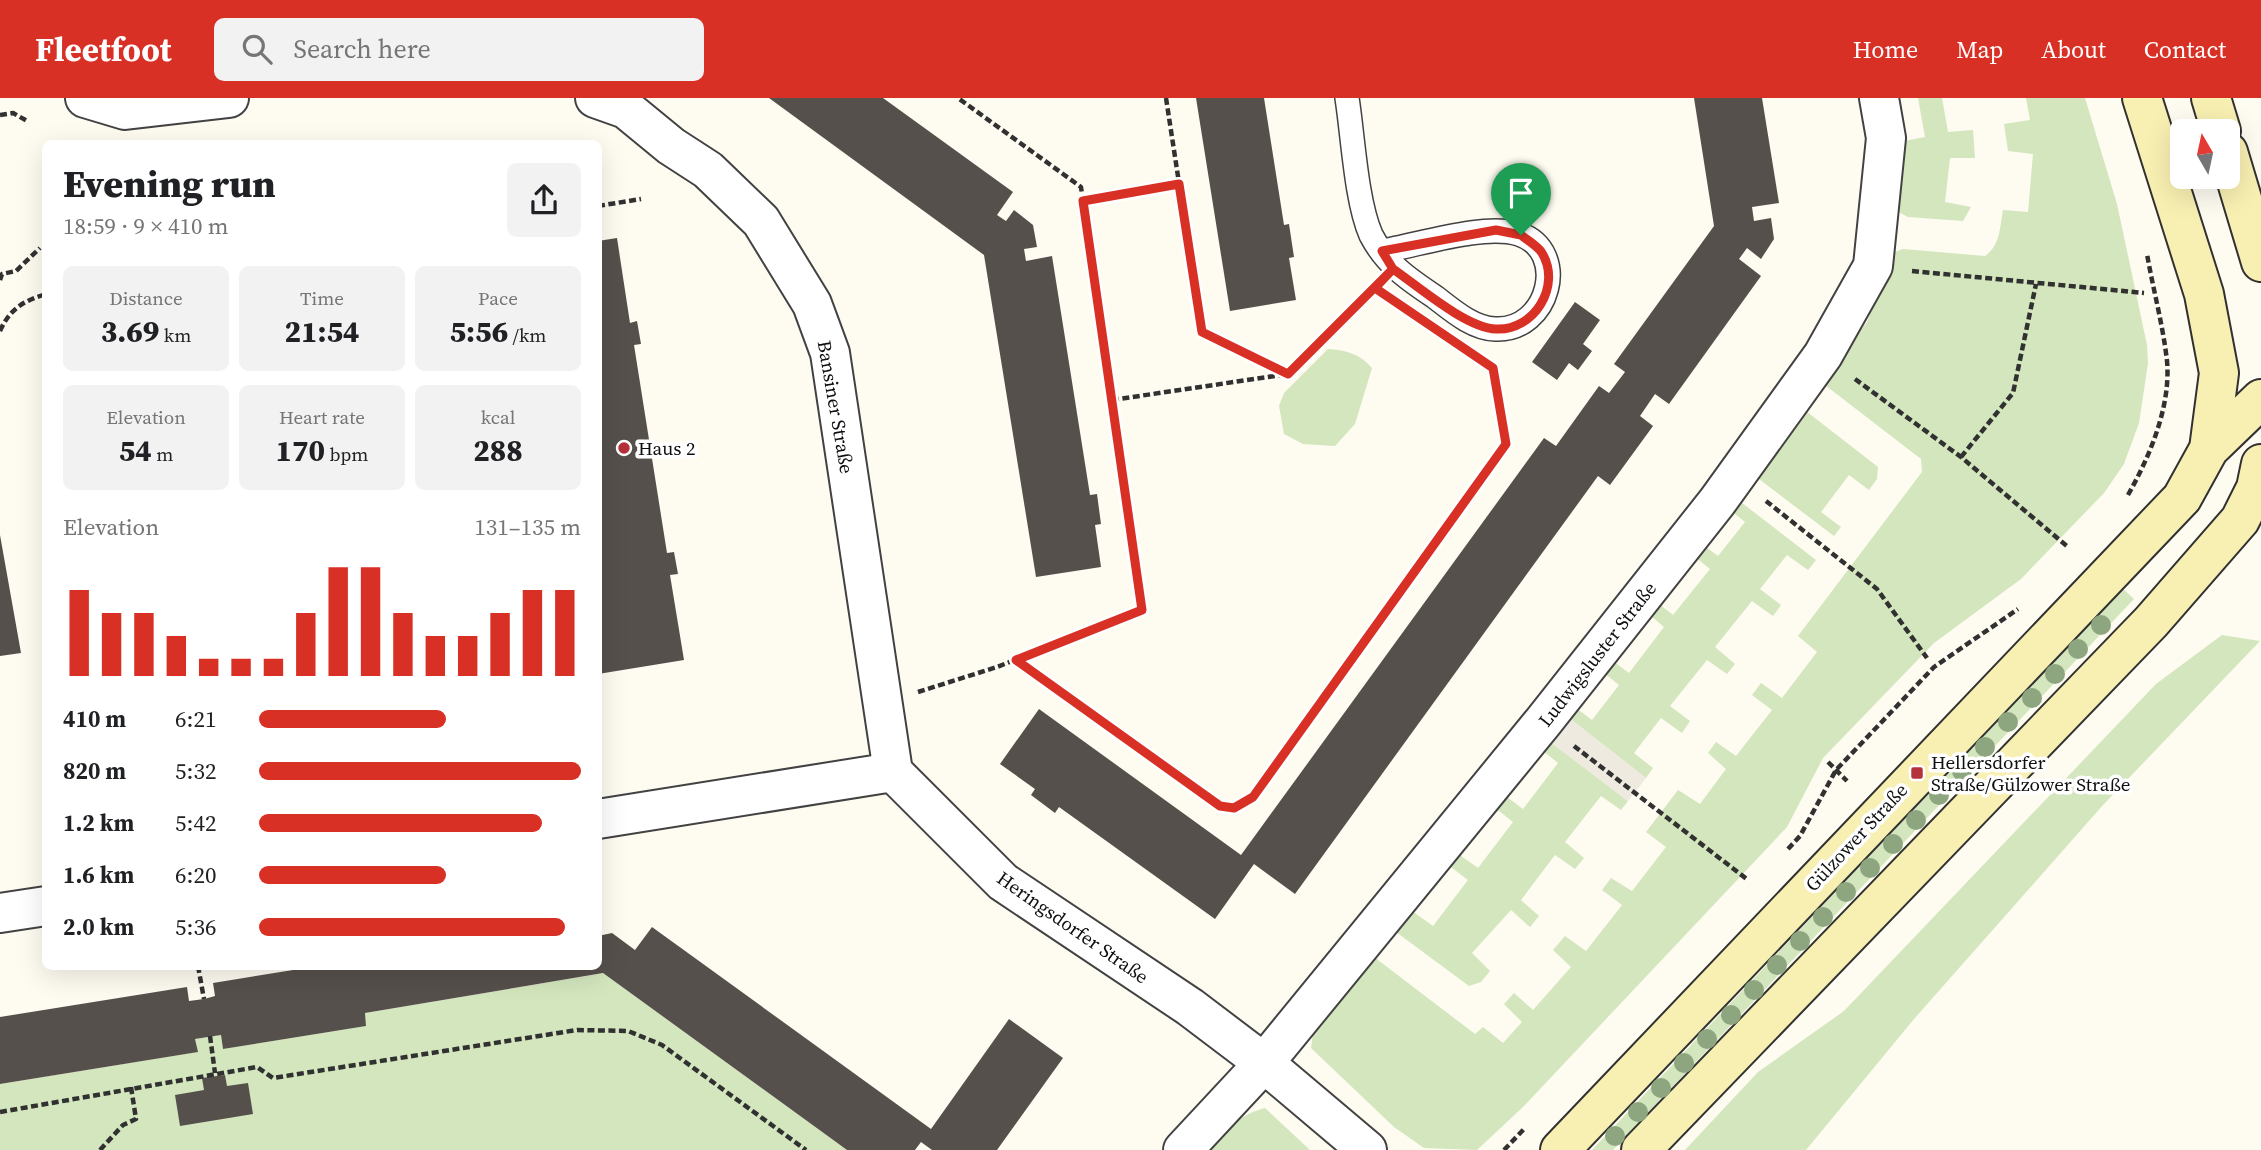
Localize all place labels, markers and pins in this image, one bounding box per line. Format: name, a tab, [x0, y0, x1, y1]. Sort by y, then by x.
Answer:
pin	[1491, 163, 1551, 235]
place label: Haus 2	[638, 435, 696, 461]
marker: Haus 2	[616, 440, 632, 456]
place label: Hellersdorfer Straße/Gülzower Straße	[1931, 749, 2130, 797]
marker: Hellersdorfer Straße/Gülzower Straße	[1909, 765, 1925, 781]

